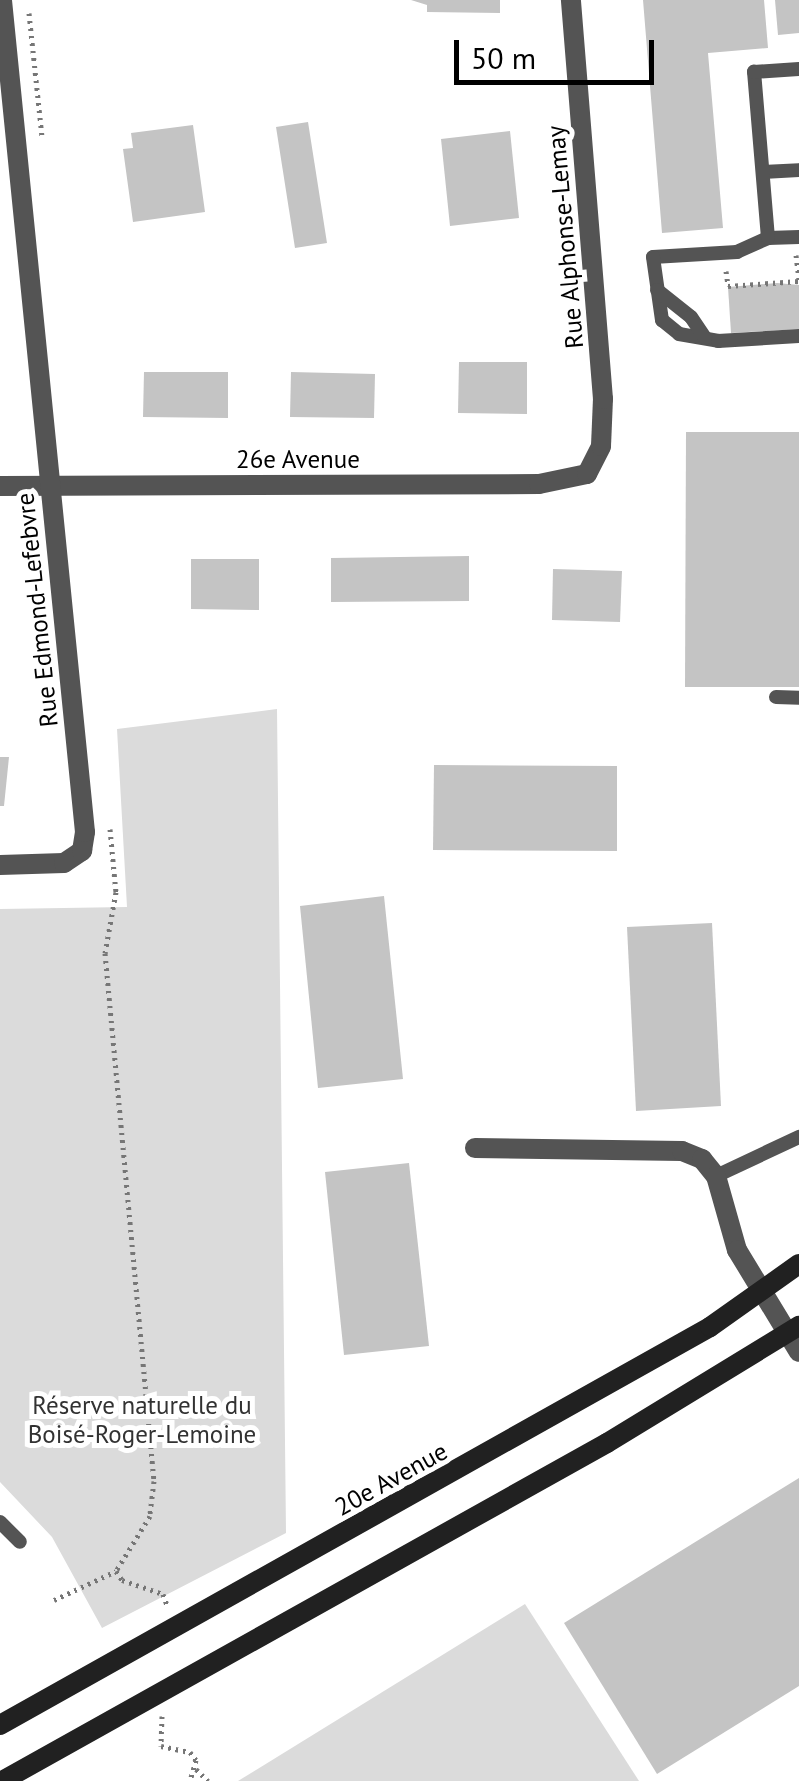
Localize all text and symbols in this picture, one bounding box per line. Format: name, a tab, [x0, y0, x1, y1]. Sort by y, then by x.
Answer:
scale bar	[459, 20, 659, 82]
text: 50 m	[471, 38, 536, 77]
street label: Rue Alphonse-Lemay	[540, 124, 590, 350]
street label: 26e Avenue	[236, 444, 360, 474]
street label: Rue Edmond-Lefebvre	[10, 492, 64, 728]
park label: Réserve naturelle du Boisé-Roger-Lemoine	[28, 1391, 256, 1450]
street label: 20e Avenue	[329, 1436, 453, 1522]

